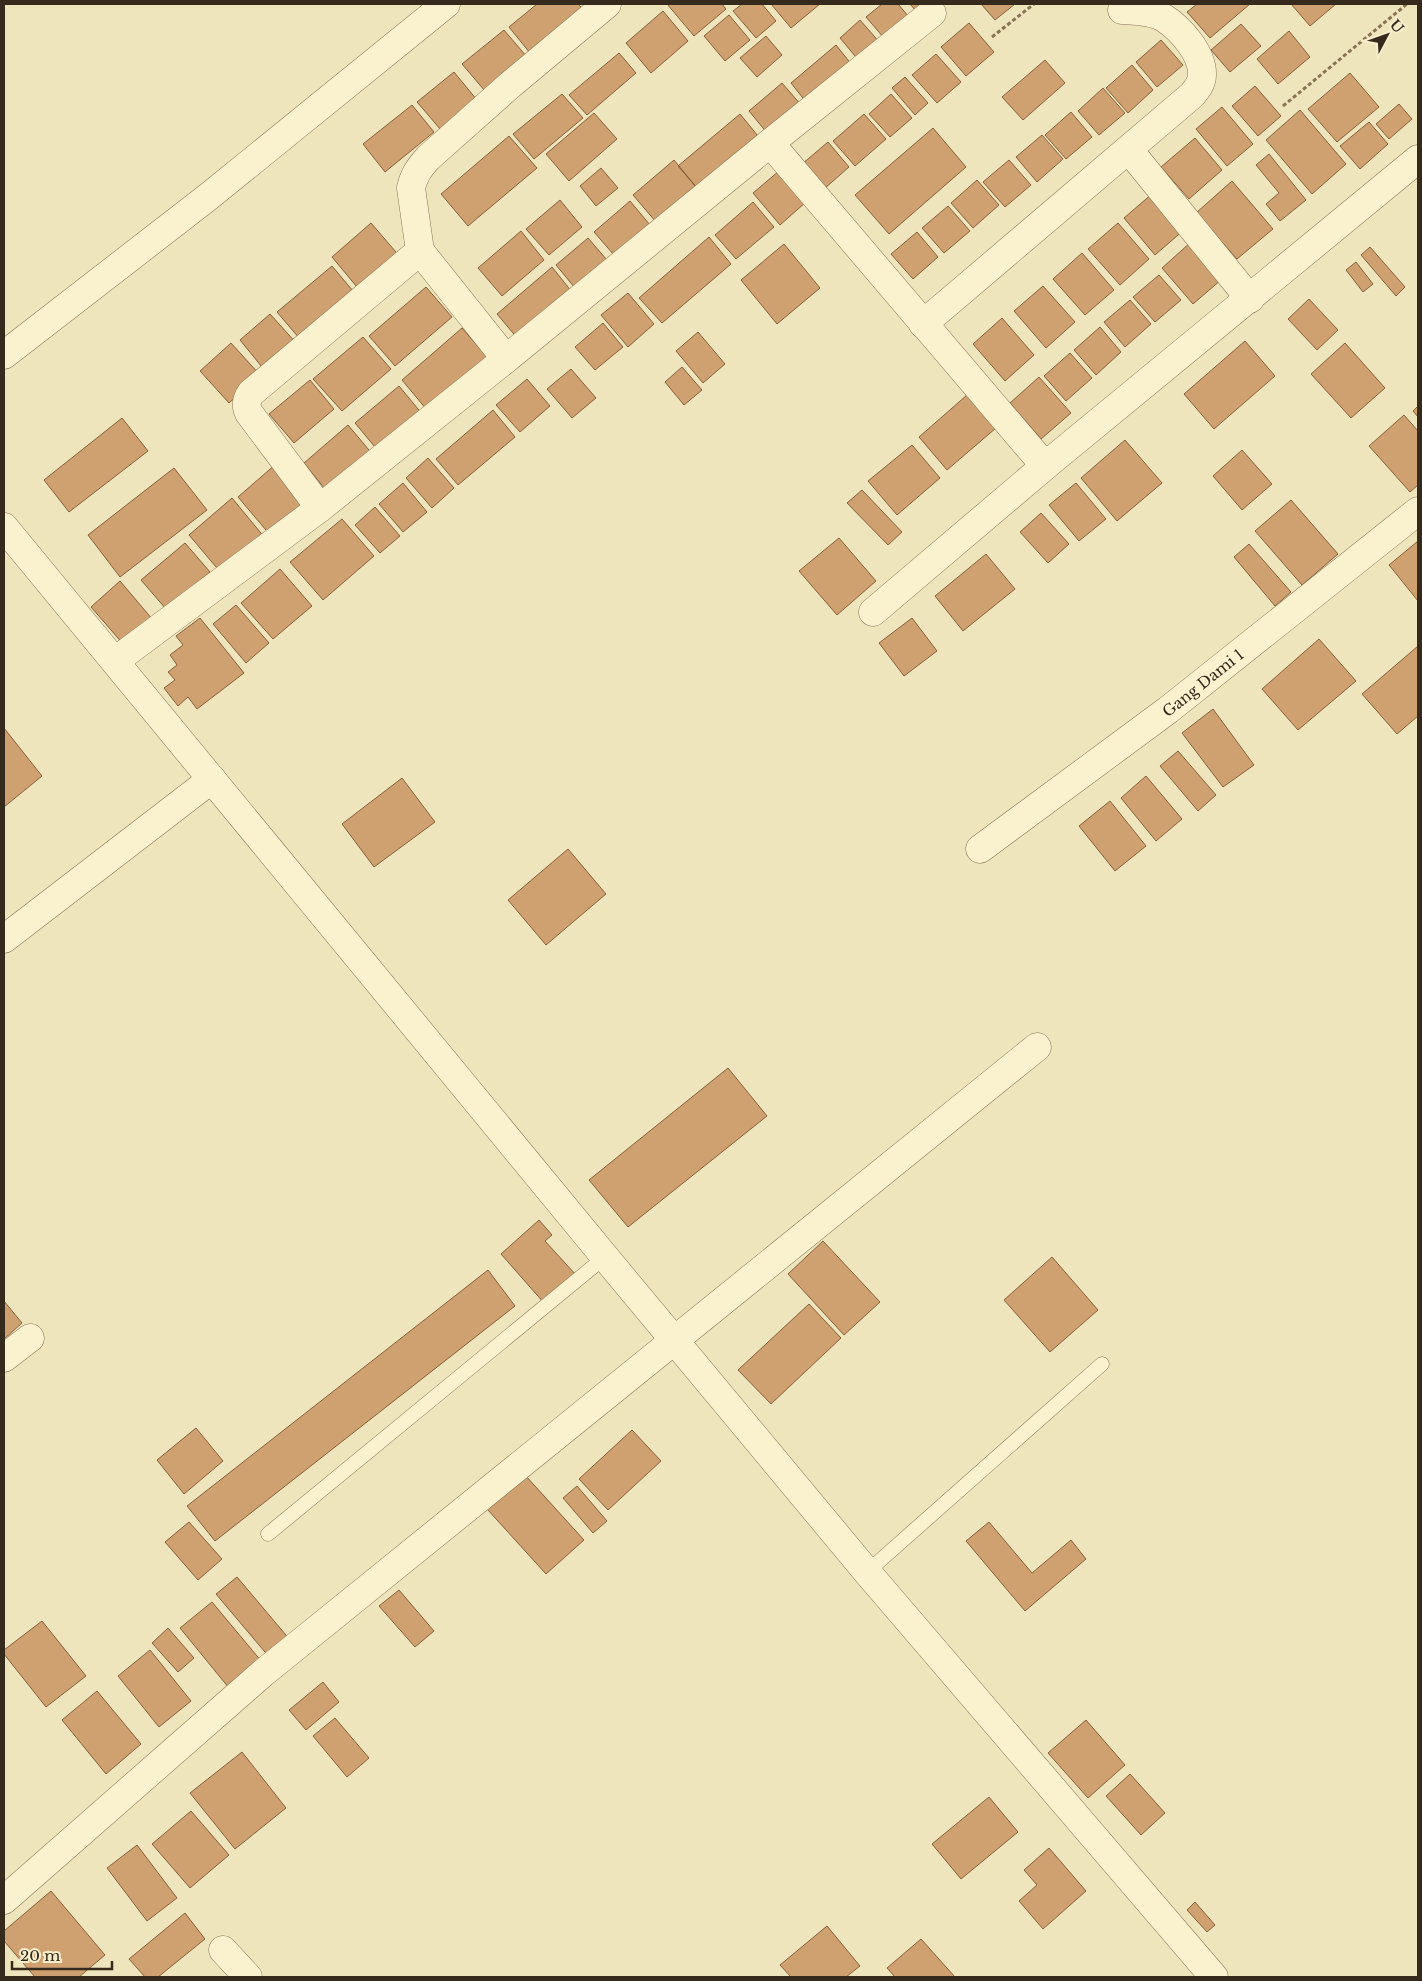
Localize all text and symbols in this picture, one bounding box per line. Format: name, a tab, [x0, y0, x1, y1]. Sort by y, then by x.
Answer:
north arrow	[1362, 10, 1412, 60]
text: U	[1386, 16, 1408, 38]
street label: Gang Dami 1	[1158, 644, 1247, 721]
scale bar	[12, 1938, 112, 1970]
text: 20 m	[20, 1946, 60, 1965]

